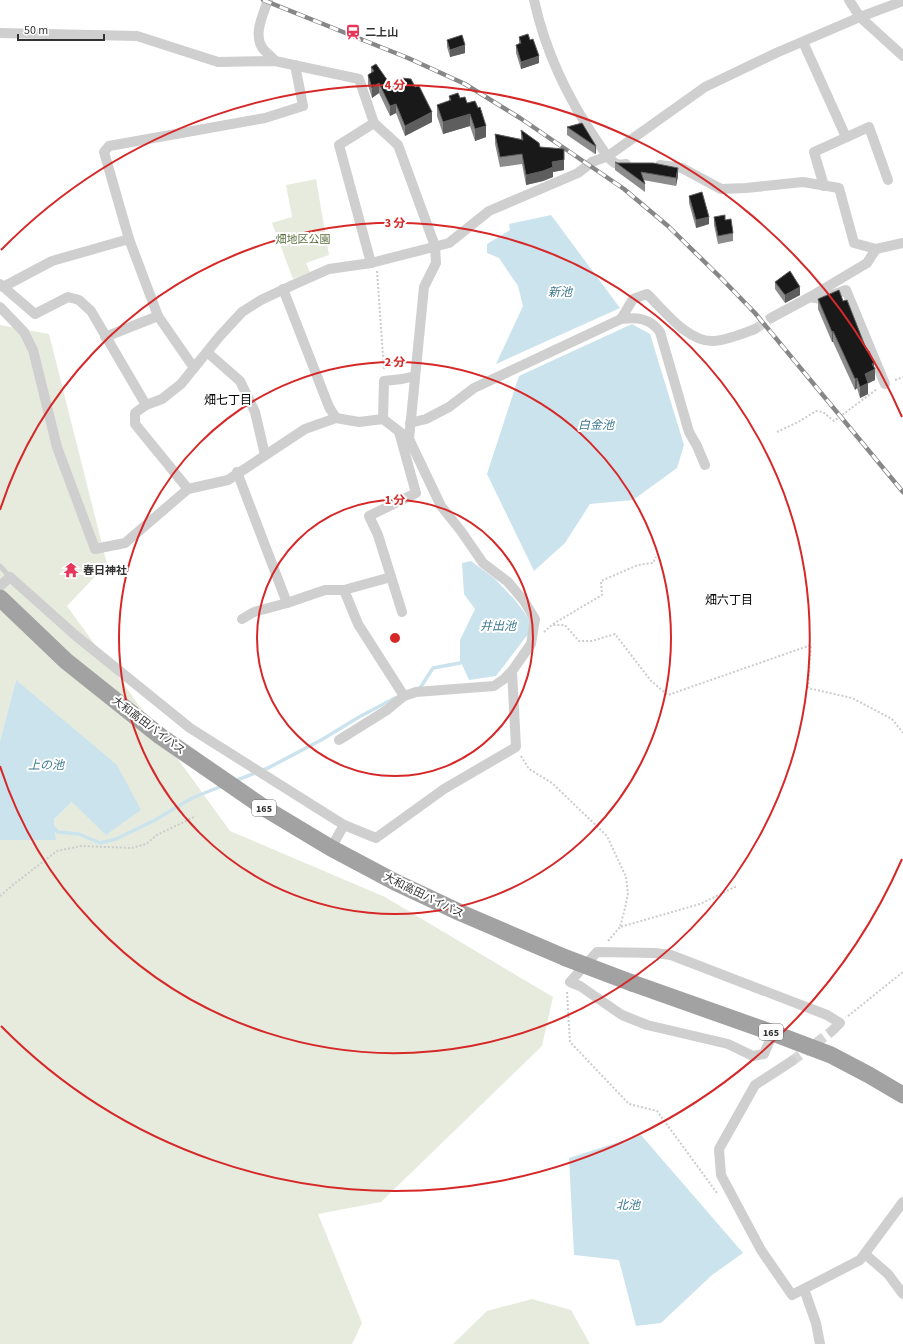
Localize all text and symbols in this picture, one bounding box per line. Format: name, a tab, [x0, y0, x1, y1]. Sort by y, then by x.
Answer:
scale bar	[18, 16, 104, 42]
text: 50 m	[24, 22, 48, 39]
station icon: 二上山	[344, 23, 362, 41]
place label: 二上山	[365, 25, 398, 40]
text: 4 分	[385, 77, 405, 94]
text: 3 分	[385, 215, 405, 232]
park label: 畑地区公園	[276, 232, 331, 247]
water label: 新池	[548, 284, 573, 301]
text: 2 分	[385, 354, 405, 371]
district label: 畑七丁目	[204, 392, 252, 409]
water label: 白金池	[578, 417, 615, 434]
text: 1 分	[385, 492, 405, 509]
temple icon: 春日神社	[62, 561, 80, 579]
place label: 春日神社	[83, 563, 127, 578]
district label: 畑六丁目	[705, 592, 753, 609]
water label: 井出池	[480, 618, 517, 635]
centre of rings	[388, 631, 402, 645]
street label: 大和高田バイパス	[109, 693, 188, 758]
water label: 上の池	[28, 757, 65, 774]
road number: 165	[252, 800, 276, 816]
street label: 大和高田バイパス	[381, 869, 467, 921]
road number: 165	[759, 1024, 783, 1040]
water label: 北池	[616, 1197, 641, 1214]

